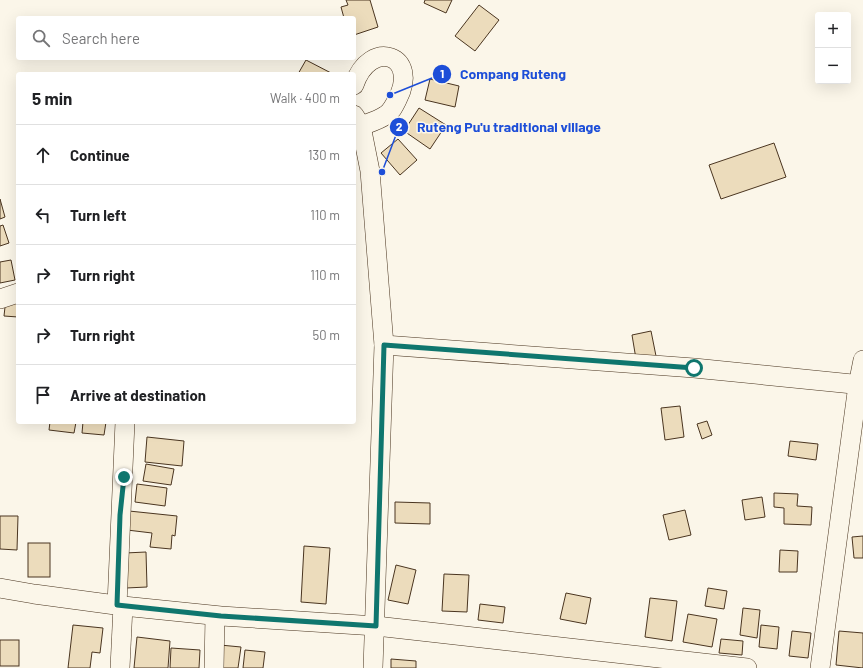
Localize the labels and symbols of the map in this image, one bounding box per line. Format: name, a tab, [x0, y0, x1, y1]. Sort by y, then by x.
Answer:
callout: Compang Ruteng	[432, 61, 574, 87]
text: Compang Ruteng	[460, 65, 566, 82]
text: 1	[440, 66, 444, 80]
callout: Ruteng Pu'u traditional village	[389, 114, 609, 140]
text: Ruteng Pu'u traditional village	[417, 118, 601, 135]
text: 2	[396, 119, 403, 133]
route start	[685, 359, 703, 377]
route end	[115, 468, 133, 486]

